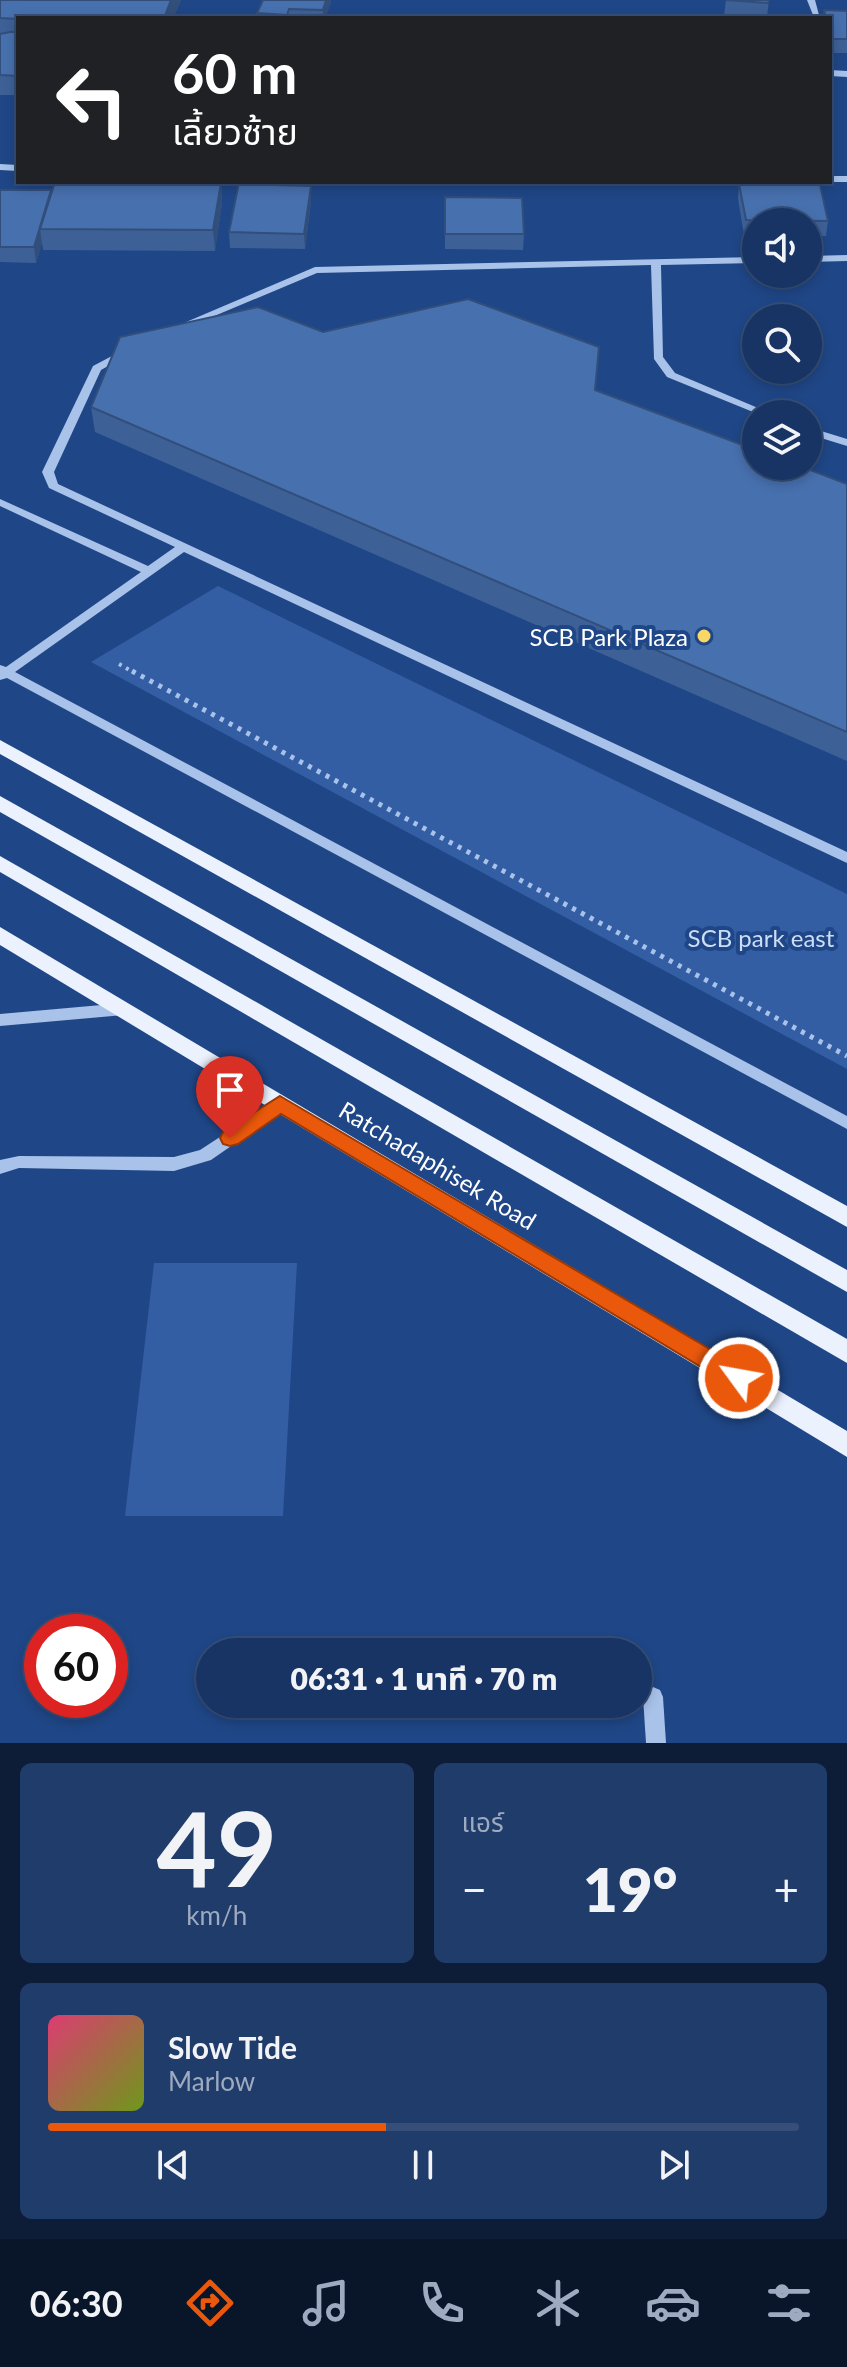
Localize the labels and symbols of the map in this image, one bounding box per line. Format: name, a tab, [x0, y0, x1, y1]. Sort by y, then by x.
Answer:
place label: SCB Park Plaza	[530, 622, 688, 651]
marker: SCB Park Plaza	[695, 627, 713, 645]
park label: SCB park east	[688, 923, 835, 952]
pin	[196, 1056, 264, 1138]
street label: Ratchadaphisek Road	[334, 1095, 542, 1235]
position arrow	[697, 1336, 781, 1420]
speed limit sign: 60	[24, 1614, 128, 1718]

